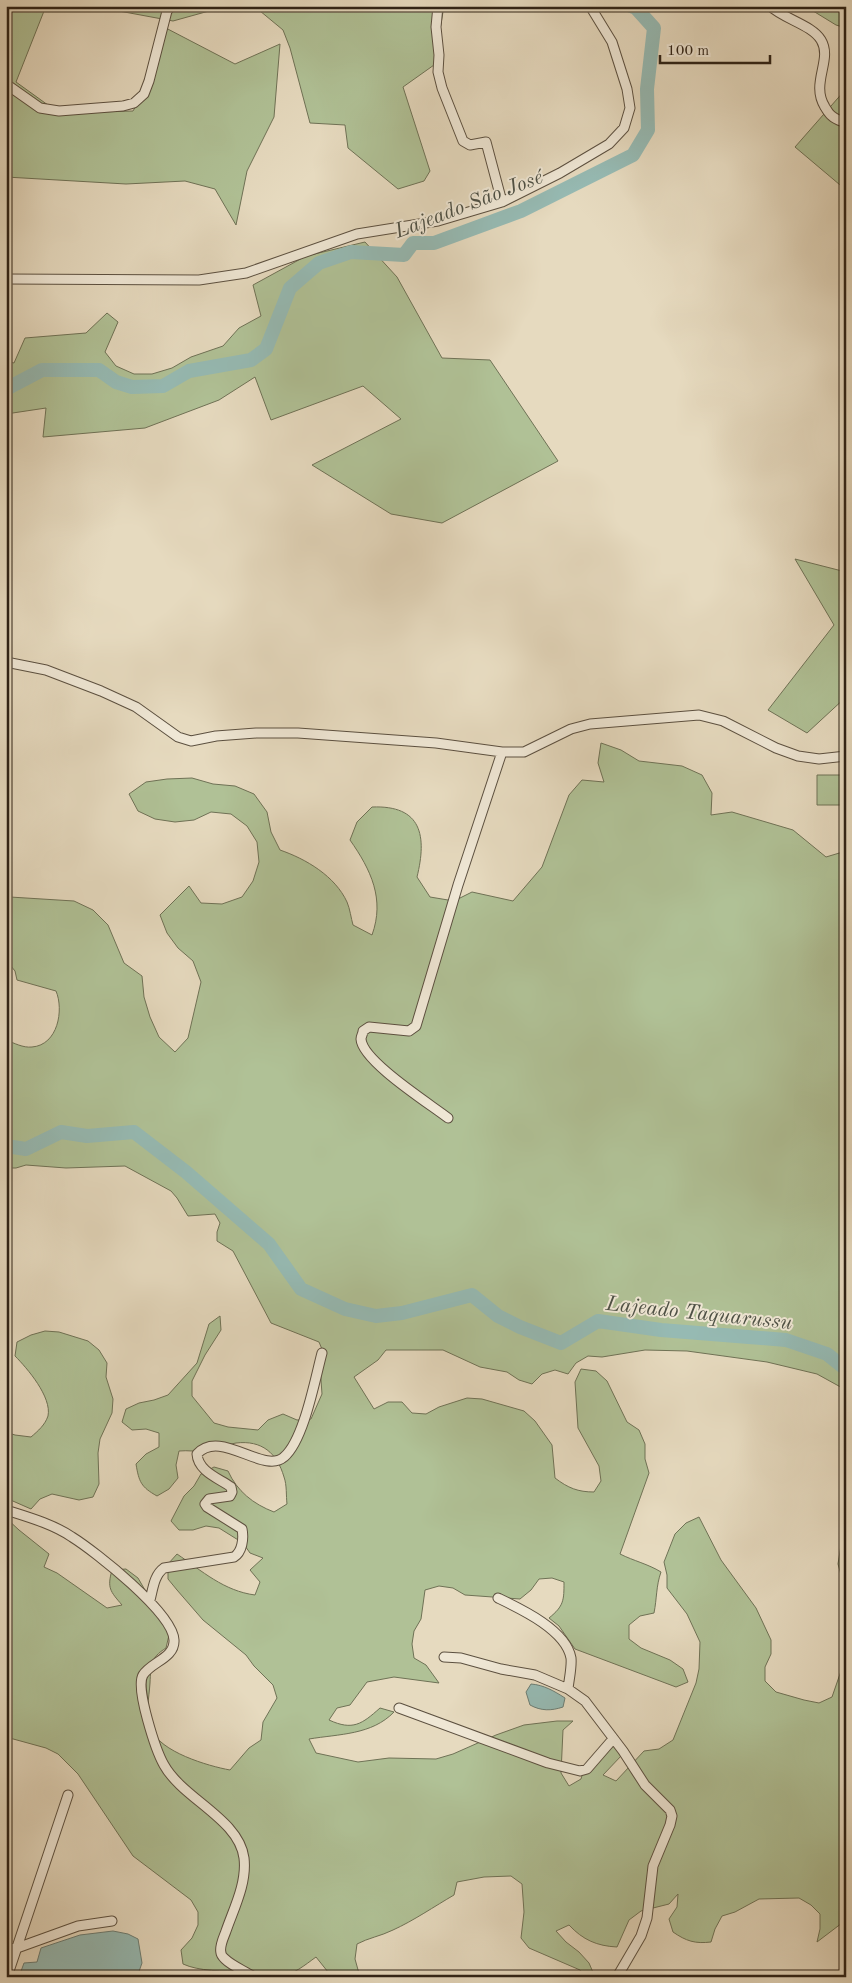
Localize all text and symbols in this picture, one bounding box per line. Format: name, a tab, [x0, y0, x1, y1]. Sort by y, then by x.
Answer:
scale bar	[660, 32, 770, 64]
text: 100 m	[667, 44, 709, 59]
water label: Lajeado São José	[391, 166, 548, 243]
water label: Lajeado Taquarussu	[604, 1294, 793, 1334]

